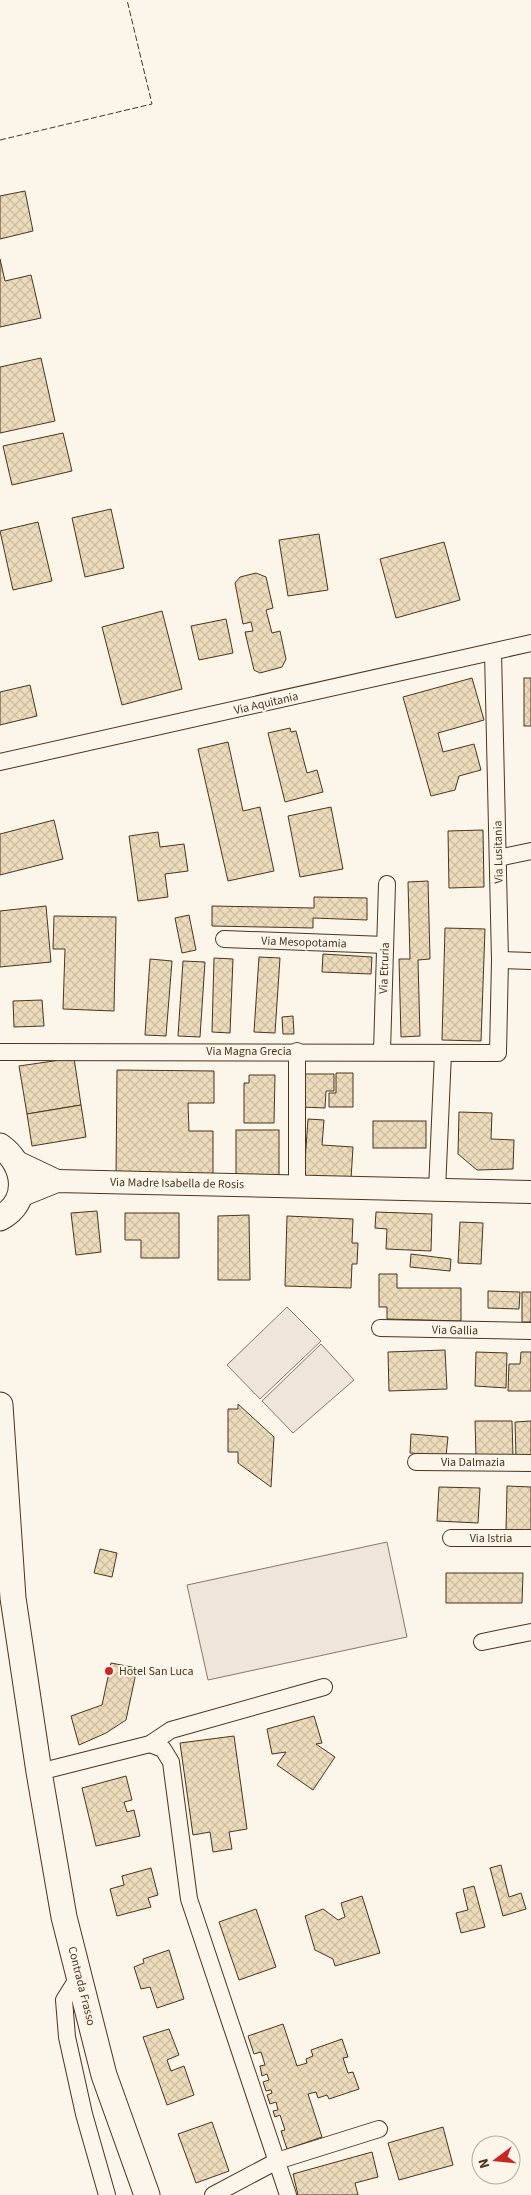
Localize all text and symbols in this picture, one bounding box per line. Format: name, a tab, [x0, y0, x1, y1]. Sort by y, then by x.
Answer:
street label: Via Aquitania	[232, 688, 300, 719]
street label: Via Lusitania	[489, 820, 508, 884]
street label: Via Mesopotamia	[261, 933, 347, 952]
street label: Via Etruria	[375, 942, 394, 994]
street label: Via Magna Grecia	[206, 1043, 292, 1060]
street label: Via Madre Isabella de Rosis	[110, 1174, 244, 1193]
street label: Via Gallia	[432, 1322, 478, 1339]
street label: Via Dalmazia	[441, 1454, 505, 1471]
street label: Via Istria	[470, 1530, 512, 1547]
place label: Hotel San Luca	[119, 1663, 193, 1680]
marker: Hotel San Luca	[103, 1665, 115, 1677]
street label: Contrada Frasso	[63, 1945, 100, 2028]
north arrow	[471, 2135, 521, 2185]
text: N	[474, 2156, 495, 2171]

